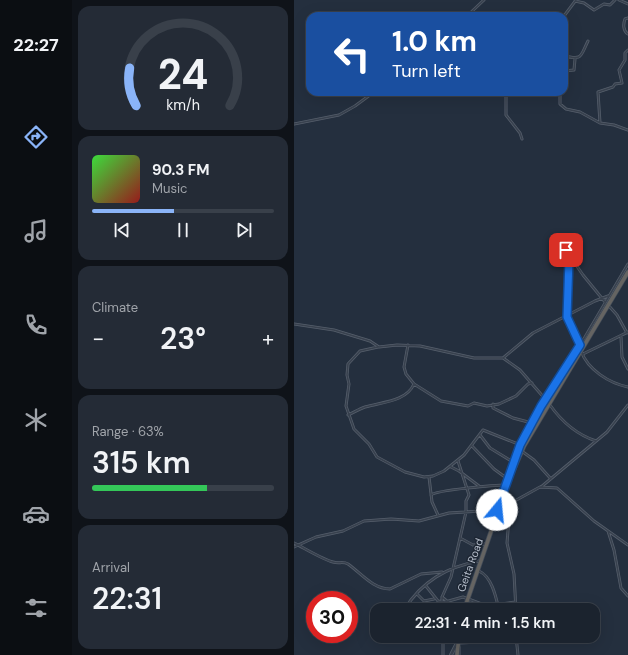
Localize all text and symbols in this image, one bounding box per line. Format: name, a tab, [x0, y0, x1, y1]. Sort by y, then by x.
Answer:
text: 1.0 km	[392, 23, 477, 60]
icon: left	[326, 28, 378, 80]
text: 22:27	[13, 33, 59, 57]
text: 24	[158, 48, 208, 102]
text: Turn left	[392, 59, 461, 83]
text: km/h	[166, 95, 200, 113]
icon: directions	[22, 123, 50, 151]
text: 90.3 FM	[152, 160, 209, 180]
text: Music	[152, 180, 187, 197]
icon: music	[22, 217, 50, 245]
icon: previous	[111, 219, 133, 241]
icon: pause	[172, 219, 194, 241]
icon: next	[233, 219, 255, 241]
pin	[549, 233, 583, 267]
icon: arrive	[555, 239, 577, 261]
text: Climate	[92, 299, 138, 316]
icon: phone	[22, 311, 50, 339]
text: 23°	[160, 319, 206, 358]
text: −	[92, 324, 104, 353]
text: +	[262, 324, 274, 353]
icon: climate	[22, 406, 50, 434]
text: Range · 63%	[92, 423, 164, 440]
text: 315 km	[92, 443, 190, 482]
position arrow	[476, 489, 518, 531]
icon: car	[22, 500, 50, 528]
street label: Geita Road	[454, 536, 486, 594]
text: Arrival	[92, 559, 130, 576]
text: 22:31	[92, 579, 162, 618]
speed limit sign: 30	[306, 591, 358, 643]
icon: filters	[22, 594, 50, 622]
text: 22:31 · 4 min · 1.5 km	[415, 613, 555, 633]

